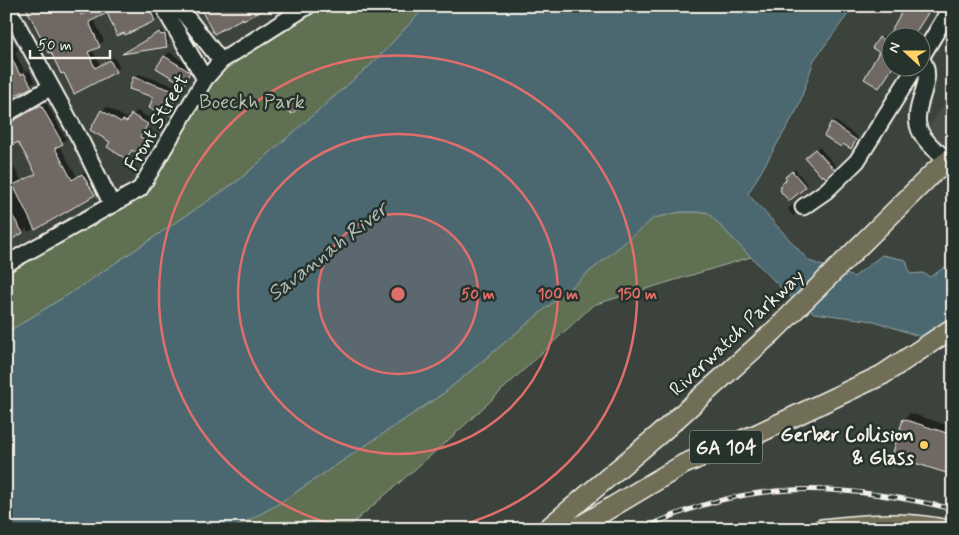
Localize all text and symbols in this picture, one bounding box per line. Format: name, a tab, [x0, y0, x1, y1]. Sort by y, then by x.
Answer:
scale bar	[30, 28, 110, 60]
north arrow	[882, 28, 932, 78]
text: 50 m	[38, 36, 72, 56]
text: N	[885, 40, 905, 55]
street label: Front Street	[119, 69, 196, 176]
park label: Boeckh Park	[199, 89, 305, 116]
water label: Savannah River	[262, 194, 396, 308]
street label: Riverwatch Parkway	[664, 263, 810, 403]
centre of rings	[389, 285, 407, 303]
text: 50 m	[461, 285, 495, 305]
text: 100 m	[538, 285, 578, 305]
text: 150 m	[617, 285, 657, 305]
place label: Gerber Collision & Glass	[780, 422, 914, 472]
road number: GA 104	[690, 431, 762, 464]
marker: Gerber Collision & Glass	[918, 439, 930, 451]

